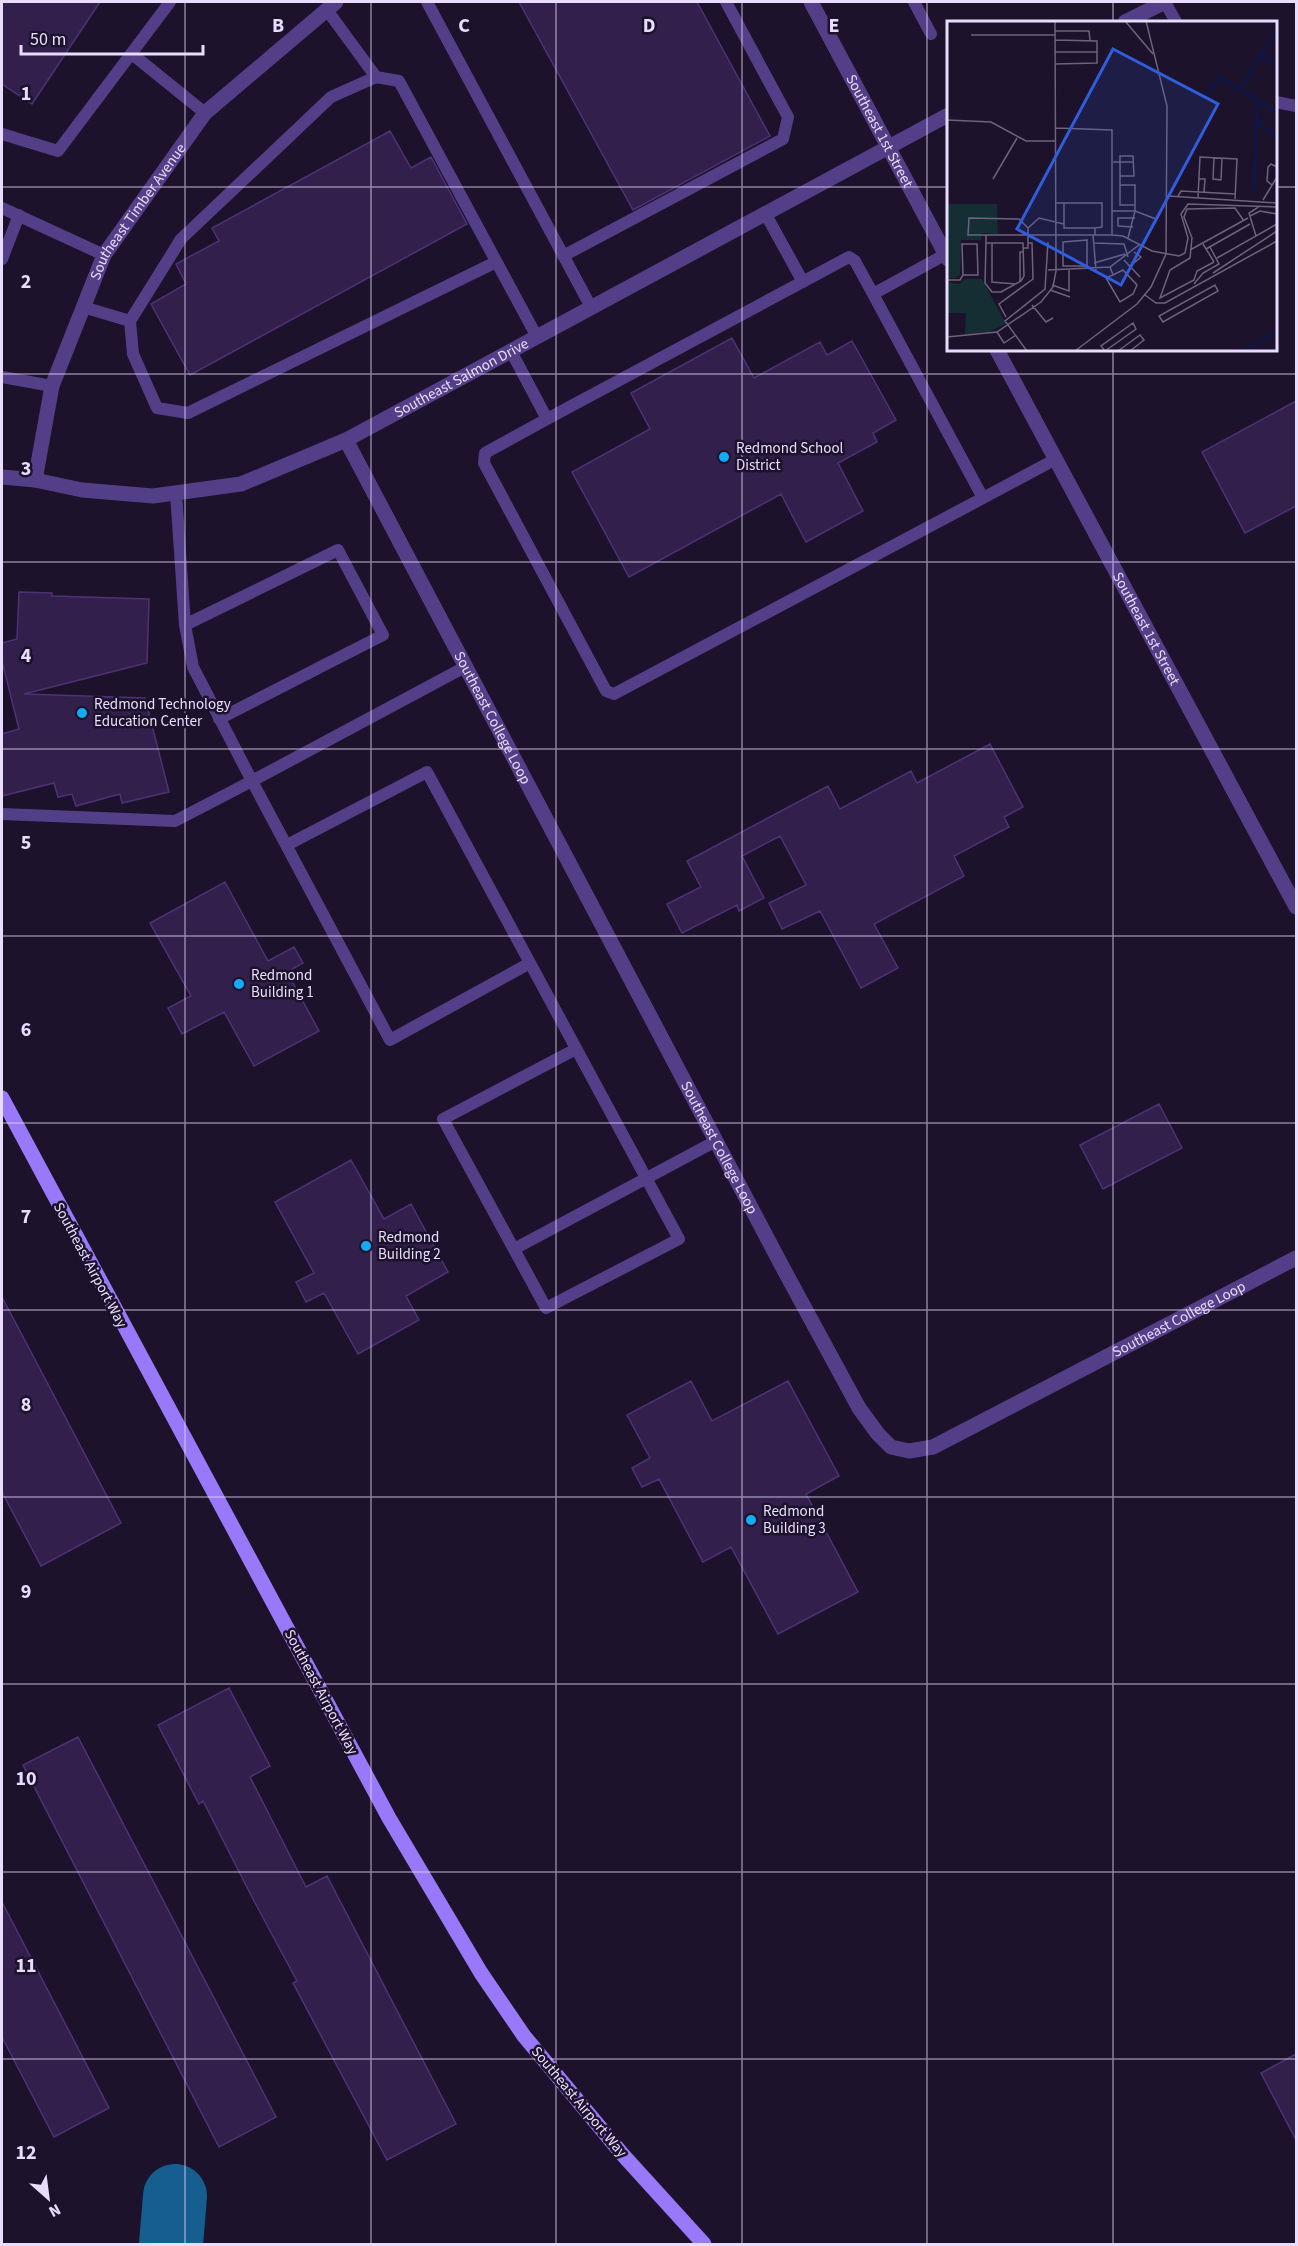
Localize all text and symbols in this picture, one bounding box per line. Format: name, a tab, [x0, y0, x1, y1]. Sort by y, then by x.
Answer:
text: B	[272, 12, 284, 40]
text: C	[458, 12, 470, 40]
text: D	[643, 12, 655, 40]
text: E	[829, 12, 839, 40]
scale bar	[21, 18, 202, 56]
inset map	[947, 21, 1277, 351]
text: 50 m	[30, 27, 66, 52]
street label: Southeast 1st Street	[841, 70, 919, 191]
text: 1	[21, 80, 31, 108]
street label: Southeast Timber Avenue	[85, 139, 191, 283]
text: 2	[21, 268, 31, 296]
street label: Southeast Salmon Drive	[390, 333, 532, 423]
place label: Redmond School District	[736, 438, 844, 476]
marker: Redmond School District	[717, 450, 731, 464]
text: 3	[21, 455, 31, 483]
street label: Southeast 1st Street	[1107, 568, 1185, 689]
text: 4	[21, 642, 32, 670]
street label: Southeast College Loop	[449, 647, 536, 788]
place label: Redmond Technology Education Center	[94, 694, 231, 732]
marker: Redmond Technology Education Center	[75, 706, 89, 720]
text: 5	[21, 829, 31, 857]
place label: Redmond Building 1	[251, 965, 314, 1003]
marker: Redmond Building 1	[232, 977, 246, 991]
text: 6	[21, 1016, 31, 1044]
street label: Southeast College Loop	[676, 1077, 763, 1218]
street label: Southeast Airport Way	[48, 1199, 132, 1331]
text: 7	[21, 1203, 31, 1231]
place label: Redmond Building 2	[378, 1227, 441, 1265]
marker: Redmond Building 2	[359, 1239, 373, 1253]
street label: Southeast College Loop	[1108, 1276, 1249, 1362]
text: 8	[21, 1391, 31, 1419]
place label: Redmond Building 3	[763, 1501, 826, 1539]
marker: Redmond Building 3	[744, 1513, 758, 1527]
text: 9	[21, 1578, 31, 1606]
street label: Southeast Airport Way	[279, 1626, 363, 1758]
text: 10	[15, 1765, 37, 1793]
text: 11	[15, 1952, 37, 1980]
street label: Southeast Airport Way	[526, 2042, 632, 2162]
text: 12	[15, 2139, 37, 2167]
north arrow	[18, 2168, 78, 2228]
text: N	[45, 2198, 64, 2223]

